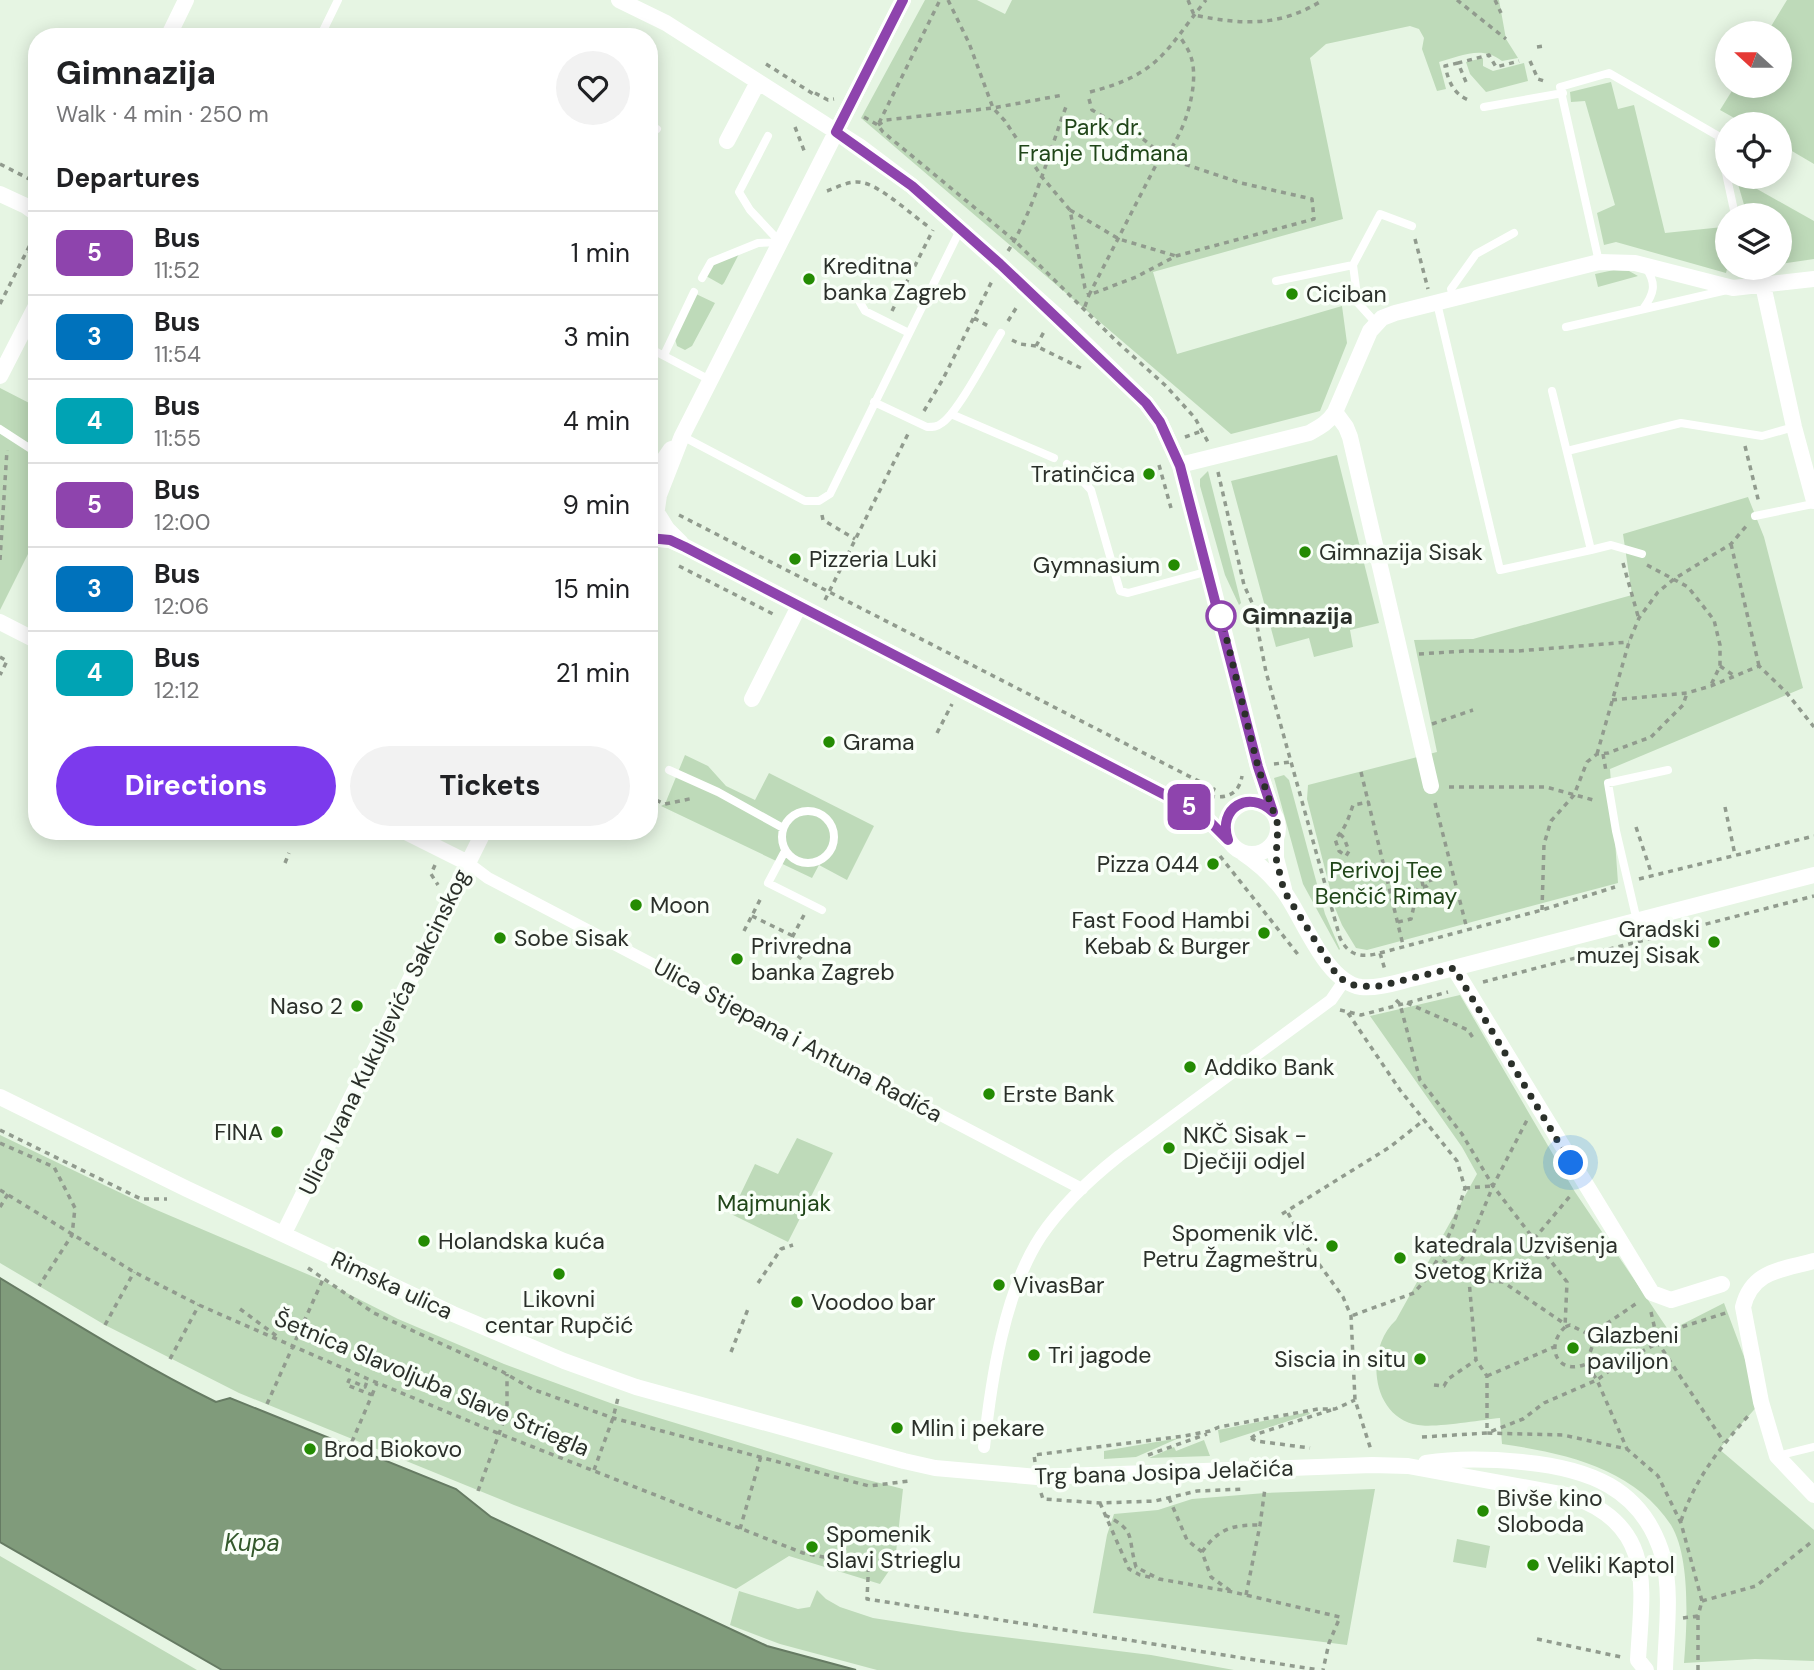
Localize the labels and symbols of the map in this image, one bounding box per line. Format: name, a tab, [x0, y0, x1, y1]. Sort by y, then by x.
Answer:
north arrow	[1715, 21, 1792, 98]
park label: Park dr. Franje Tuđmana	[1018, 112, 1188, 168]
place label: Kreditna banka Zagreb	[823, 251, 967, 307]
marker: Kreditna banka Zagreb	[801, 271, 817, 287]
place label: Ciciban	[1306, 279, 1387, 309]
marker: Ciciban	[1284, 286, 1300, 302]
place label: Tratinčica	[1031, 459, 1135, 489]
marker: Tratinčica	[1141, 466, 1157, 482]
place label: Gimnazija Sisak	[1319, 537, 1483, 567]
place label: Pizzeria Luki	[809, 544, 937, 574]
marker: Gimnazija Sisak	[1297, 544, 1313, 560]
place label: Gymnasium	[1033, 550, 1160, 580]
marker: Pizzeria Luki	[787, 551, 803, 567]
marker: Gymnasium	[1166, 557, 1182, 573]
marker: Gimnazija	[1206, 601, 1236, 631]
place label: Gimnazija	[1242, 601, 1353, 631]
place label: Grama	[843, 727, 914, 757]
marker: Grama	[821, 734, 837, 750]
line badge: 5	[1166, 784, 1212, 830]
place label: Pizza 044	[1097, 849, 1199, 879]
park label: Perivoj Tee Benčić Rimay	[1315, 855, 1458, 911]
marker: Pizza 044	[1205, 856, 1221, 872]
street label: Ulica Ivana Kukuljevića Sakcinskog	[292, 864, 476, 1200]
place label: Moon	[650, 890, 710, 920]
marker: Moon	[628, 897, 644, 913]
place label: Fast Food Hambi Kebab & Burger	[1072, 905, 1250, 961]
place label: Gradski muzej Sisak	[1577, 914, 1700, 970]
place label: Sobe Sisak	[514, 923, 629, 953]
marker: Fast Food Hambi Kebab & Burger	[1256, 925, 1272, 941]
marker: Sobe Sisak	[492, 930, 508, 946]
place label: Privredna banka Zagreb	[751, 931, 895, 987]
marker: Gradski muzej Sisak	[1706, 934, 1722, 950]
street label: Ulica Stjepana i Antuna Radića	[648, 951, 948, 1129]
marker: Privredna banka Zagreb	[729, 951, 745, 967]
place label: Naso 2	[270, 991, 343, 1021]
marker: Naso 2	[349, 998, 365, 1014]
place label: Addiko Bank	[1204, 1052, 1335, 1082]
marker: Addiko Bank	[1182, 1059, 1198, 1075]
place label: Erste Bank	[1003, 1079, 1115, 1109]
marker: Erste Bank	[981, 1086, 997, 1102]
place label: FINA	[214, 1117, 263, 1147]
place label: NKČ Sisak - Dječiji odjel	[1183, 1120, 1307, 1176]
marker: FINA	[269, 1124, 285, 1140]
marker: NKČ Sisak - Dječiji odjel	[1161, 1140, 1177, 1156]
your location	[1553, 1145, 1588, 1180]
park label: Majmunjak	[717, 1188, 831, 1218]
place label: Spomenik vlč. Petru Žagmeštru	[1143, 1218, 1318, 1274]
place label: Holandska kuća	[438, 1226, 605, 1256]
place label: katedrala Uzvišenja Svetog Križa	[1414, 1230, 1618, 1286]
marker: Holandska kuća	[416, 1233, 432, 1249]
marker: Spomenik vlč. Petru Žagmeštru	[1324, 1238, 1340, 1254]
street label: Rimska ulica	[326, 1244, 458, 1326]
marker: katedrala Uzvišenja Svetog Križa	[1392, 1250, 1408, 1266]
marker: Likovni centar Rupčić	[551, 1266, 567, 1282]
place label: VivasBar	[1013, 1270, 1104, 1300]
marker: VivasBar	[991, 1277, 1007, 1293]
place label: Likovni centar Rupčić	[485, 1284, 633, 1340]
place label: Voodoo bar	[811, 1287, 935, 1317]
marker: Voodoo bar	[789, 1294, 805, 1310]
street label: Šetnica Slavoljuba Slave Striegla	[270, 1303, 594, 1463]
place label: Glazbeni paviljon	[1587, 1320, 1679, 1376]
place label: Tri jagode	[1048, 1340, 1151, 1370]
marker: Glazbeni paviljon	[1565, 1340, 1581, 1356]
place label: Siscia in situ	[1274, 1344, 1406, 1374]
marker: Tri jagode	[1026, 1347, 1042, 1363]
marker: Siscia in situ	[1412, 1351, 1428, 1367]
place label: Mlin i pekare	[911, 1413, 1045, 1443]
marker: Mlin i pekare	[889, 1420, 905, 1436]
place label: Brod Biokovo	[324, 1434, 462, 1464]
marker: Brod Biokovo	[302, 1441, 318, 1457]
street label: Trg bana Josipa Jelačića	[1034, 1452, 1294, 1492]
place label: Bivše kino Sloboda	[1497, 1483, 1603, 1539]
marker: Bivše kino Sloboda	[1475, 1503, 1491, 1519]
place label: Spomenik Slavi Strieglu	[826, 1519, 961, 1575]
water label: Kupa	[224, 1527, 280, 1558]
marker: Spomenik Slavi Strieglu	[804, 1539, 820, 1555]
place label: Veliki Kaptol	[1547, 1550, 1675, 1580]
marker: Veliki Kaptol	[1525, 1557, 1541, 1573]

